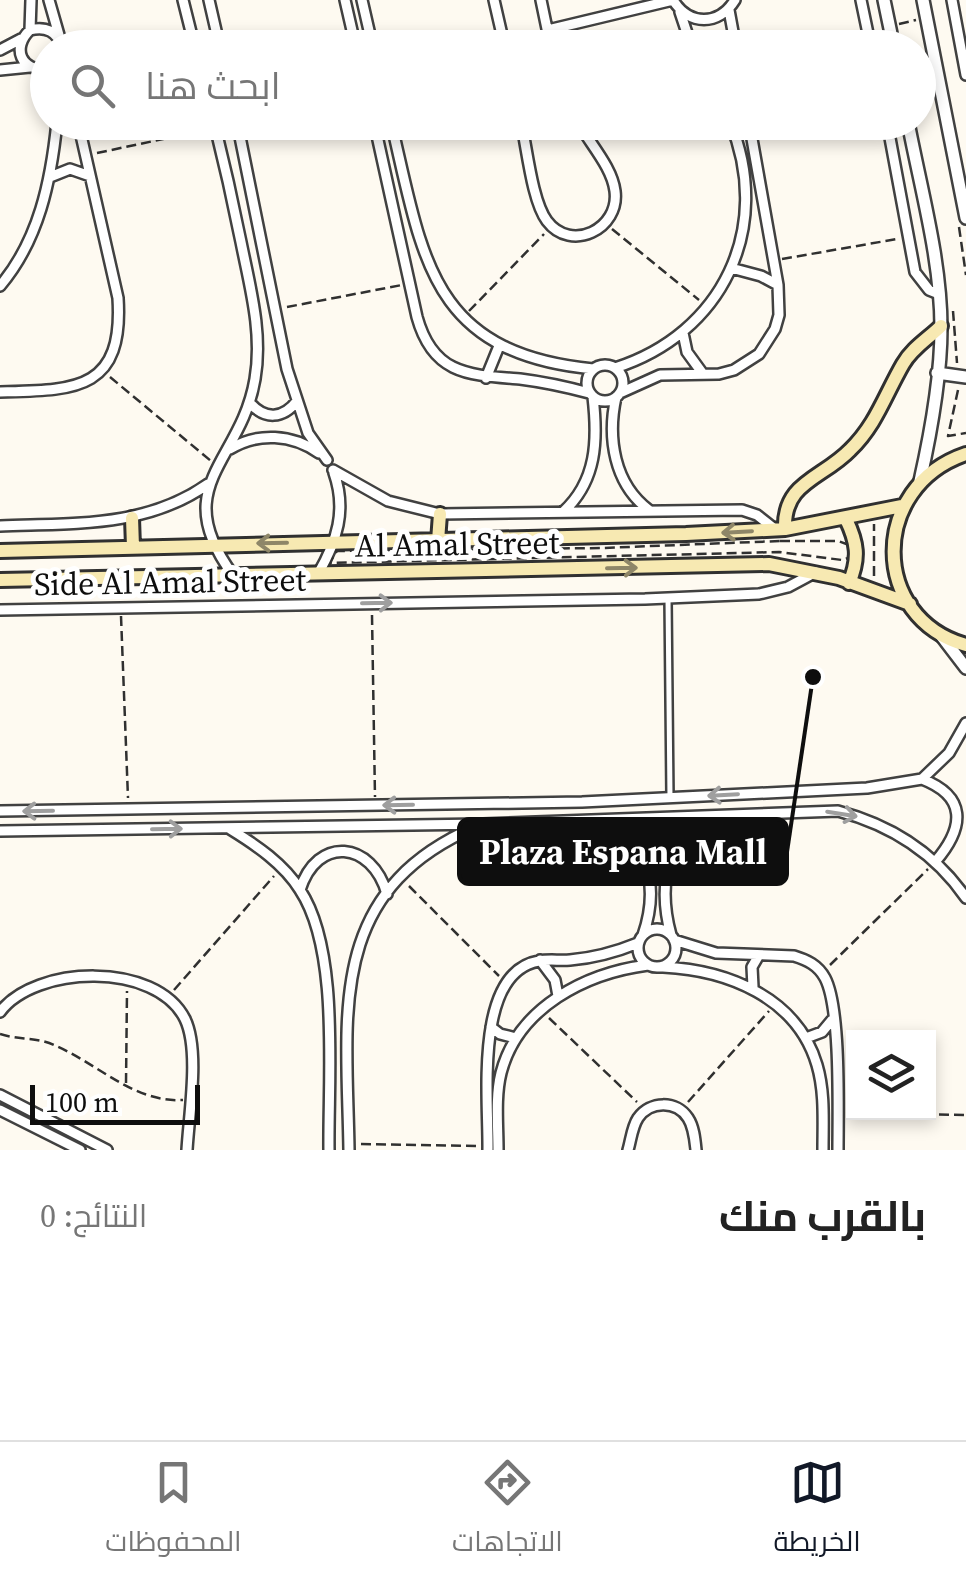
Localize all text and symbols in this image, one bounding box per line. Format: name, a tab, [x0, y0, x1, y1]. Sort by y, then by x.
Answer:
search box	[30, 30, 936, 140]
icon: search	[65, 58, 120, 113]
text: ابحث هنا	[145, 60, 281, 112]
street label: Al Amal Street	[354, 520, 560, 568]
one-way arrow	[721, 523, 753, 542]
one-way arrow	[256, 534, 288, 553]
street label: Side Al Amal Street	[34, 558, 307, 606]
one-way arrow	[606, 558, 638, 577]
one-way arrow	[361, 594, 393, 613]
one-way arrow	[708, 786, 740, 805]
one-way arrow	[383, 795, 415, 814]
one-way arrow	[23, 802, 56, 820]
one-way arrow	[825, 805, 858, 823]
one-way arrow	[151, 819, 183, 838]
callout: Plaza Espana Mall	[459, 819, 787, 884]
text: Plaza Espana Mall	[479, 828, 767, 876]
map controls	[846, 1030, 936, 1120]
button: layers	[846, 1030, 936, 1120]
scale bar	[30, 1080, 200, 1124]
text: 100 m	[45, 1083, 119, 1121]
text: بالقرب منك	[719, 1187, 926, 1245]
text: النتائج: 0	[40, 1194, 147, 1238]
tab: المحفوظات	[105, 1455, 242, 1567]
tab: الاتجاهات	[452, 1455, 563, 1567]
tab: الخريطة	[773, 1455, 861, 1567]

